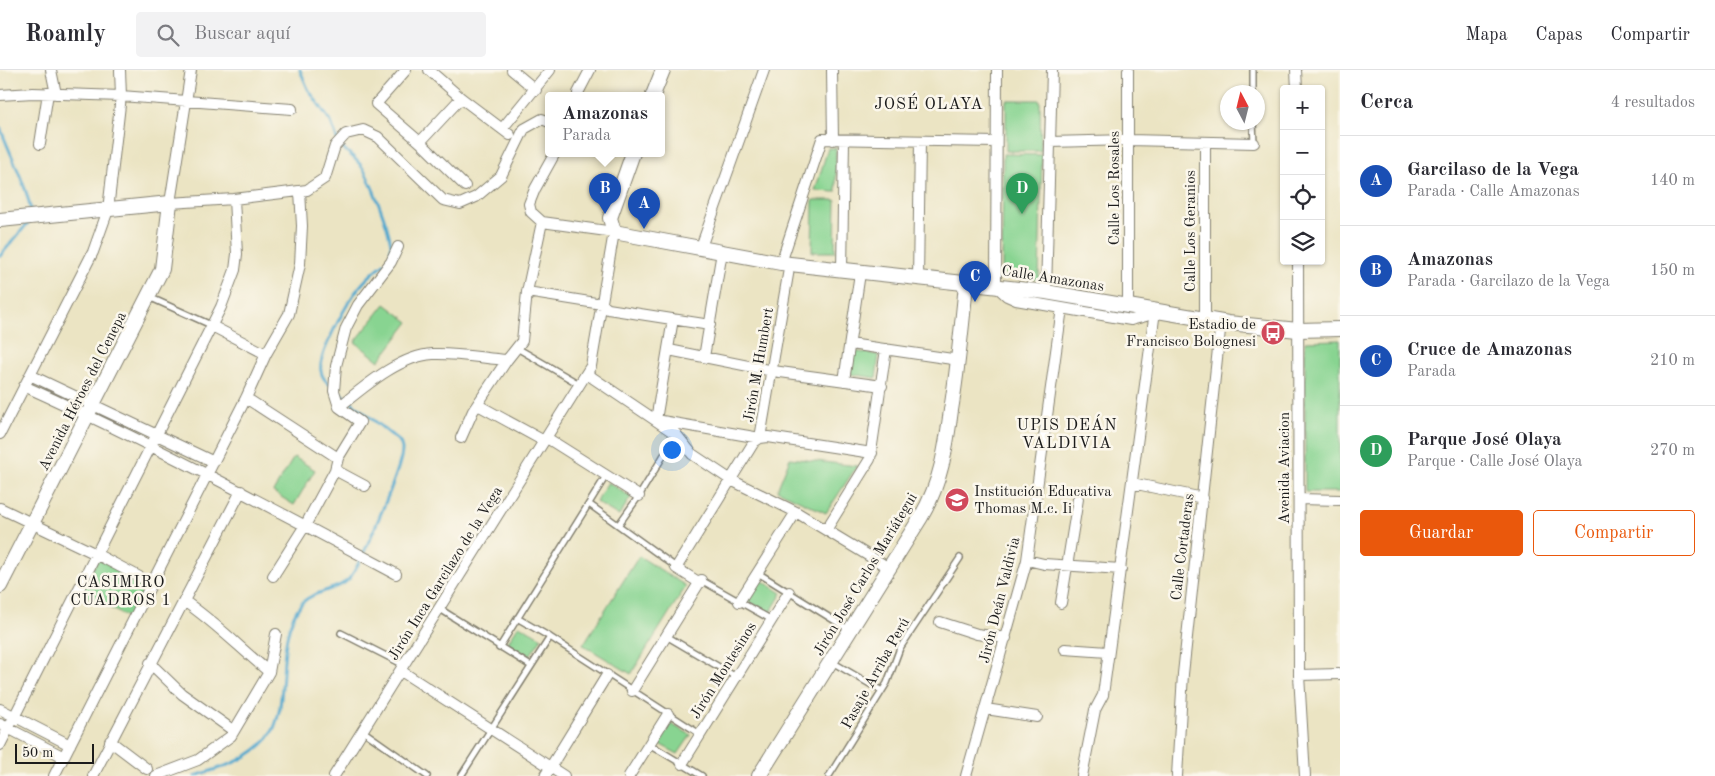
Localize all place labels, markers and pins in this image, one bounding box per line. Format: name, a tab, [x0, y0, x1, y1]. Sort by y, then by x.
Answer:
pin: B	[589, 173, 621, 214]
pin: D	[1006, 173, 1038, 214]
pin: A	[628, 188, 660, 229]
pin: C	[959, 261, 991, 302]
place label: Estadio de Francisco Bolognesi	[1126, 318, 1256, 350]
bus stop icon: Estadio de Francisco Bolognesi	[1260, 320, 1286, 346]
place label: Institución Educativa Thomas M.c. Ii	[974, 485, 1112, 517]
school or university icon: Institución Educativa Thomas M.c. Ii	[944, 487, 970, 513]

